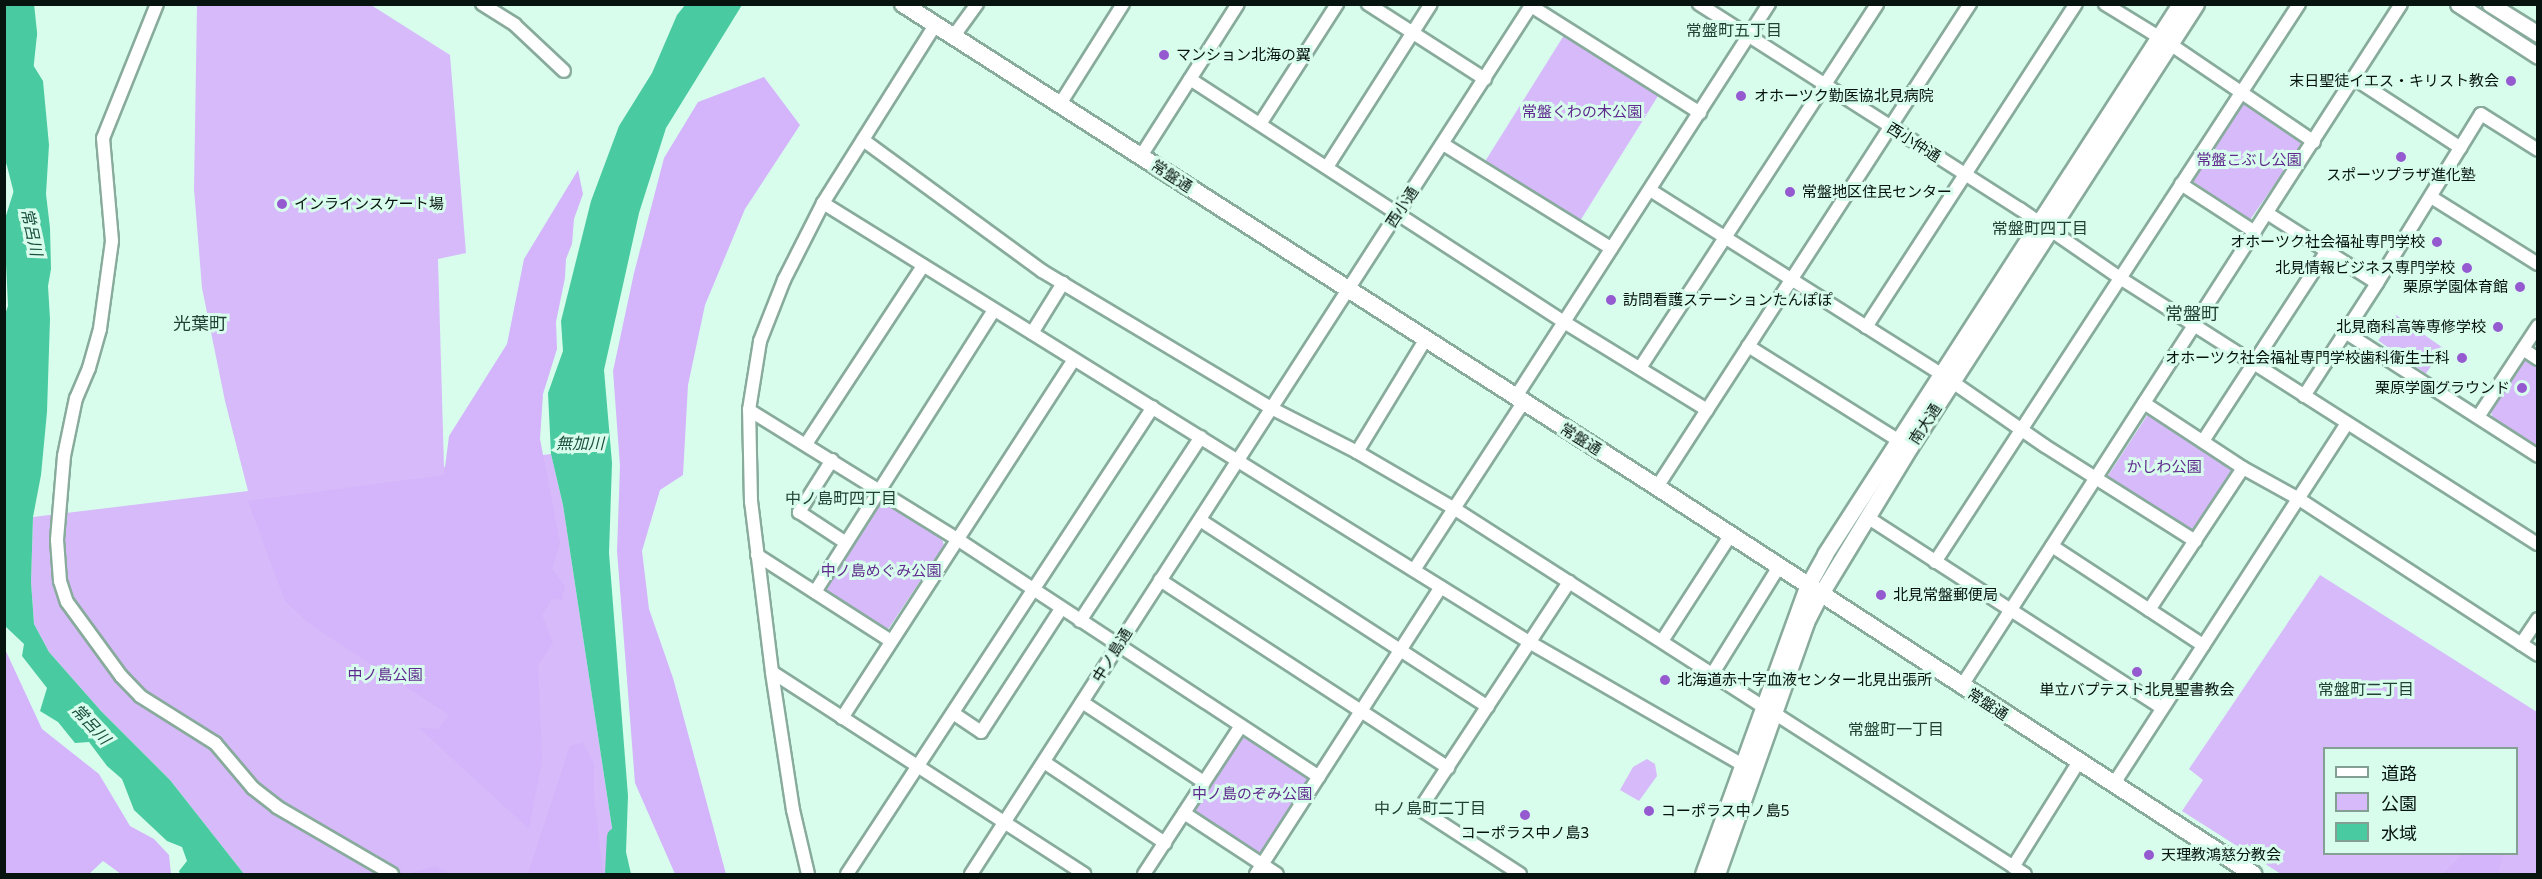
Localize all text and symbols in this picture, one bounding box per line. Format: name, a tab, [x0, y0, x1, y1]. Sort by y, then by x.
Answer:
district label: 常盤町五丁目	[1686, 20, 1782, 40]
place label: マンション北海の翼	[1176, 46, 1311, 64]
marker: マンション北海の翼	[1157, 48, 1171, 62]
place label: 末日聖徒イエス・キリスト教会	[2289, 72, 2499, 90]
marker: 末日聖徒イエス・キリスト教会	[2504, 74, 2518, 88]
marker: オホーツク勤医協北見病院	[1732, 87, 1750, 105]
place label: オホーツク勤医協北見病院	[1754, 87, 1934, 105]
park label: 常盤くわの木公園	[1522, 103, 1642, 121]
street label: 西小仲通	[1884, 118, 1944, 166]
marker: スポーツプラザ進化塾	[2394, 150, 2408, 164]
park label: 常盤こぶし公園	[2197, 151, 2301, 169]
street label: 常盤通	[1148, 156, 1196, 196]
place label: スポーツプラザ進化塾	[2326, 166, 2476, 184]
street label: 西小通	[1382, 183, 1422, 231]
place label: 常盤地区住民センター	[1802, 183, 1952, 201]
marker: 常盤地区住民センター	[1783, 185, 1797, 199]
place label: インラインスケート場	[294, 195, 444, 213]
marker: インラインスケート場	[275, 197, 289, 211]
water label: 常呂川	[18, 207, 46, 257]
district label: 常盤町四丁目	[1992, 218, 2088, 238]
place label: オホーツク社会福祉専門学校	[2230, 233, 2425, 251]
marker: オホーツク社会福祉専門学校	[2430, 235, 2444, 249]
place label: 北見情報ビジネス専門学校	[2275, 259, 2455, 277]
marker: 北見情報ビジネス専門学校	[2460, 261, 2474, 275]
place label: 栗原学園体育館	[2403, 278, 2508, 296]
marker: 栗原学園体育館	[2513, 280, 2527, 294]
place label: 訪問看護ステーションたんぽぽ	[1623, 291, 1833, 309]
marker: 訪問看護ステーションたんぽぽ	[1604, 293, 1618, 307]
district label: 常盤町	[2165, 302, 2219, 324]
district label: 光葉町	[173, 312, 227, 334]
place label: 北見商科高等専修学校	[2336, 318, 2486, 336]
marker: 北見商科高等専修学校	[2491, 320, 2505, 334]
place label: オホーツク社会福祉専門学校歯科衛生士科	[2165, 349, 2450, 367]
marker: オホーツク社会福祉専門学校歯科衛生士科	[2455, 351, 2469, 365]
place label: 栗原学園グラウンド	[2375, 379, 2510, 397]
marker: 栗原学園グラウンド	[2515, 381, 2529, 395]
street label: 南大通	[1905, 400, 1945, 448]
street label: 常盤通	[1557, 419, 1605, 459]
water label: 無加川	[556, 433, 604, 453]
park label: かしわ公園	[2127, 458, 2201, 476]
district label: 中ノ島町四丁目	[785, 488, 897, 508]
park label: 中ノ島めぐみ公園	[821, 562, 941, 580]
place label: 北見常盤郵便局	[1893, 586, 1998, 604]
marker: 北見常盤郵便局	[1874, 588, 1888, 602]
street label: 中ノ島通	[1088, 625, 1136, 685]
marker: 単立バプテスト北見聖書教会	[2130, 665, 2144, 679]
park label: 中ノ島公園	[348, 666, 422, 684]
place label: 北海道赤十字血液センター北見出張所	[1677, 671, 1932, 689]
marker: 北海道赤十字血液センター北見出張所	[1658, 673, 1672, 687]
district label: 常盤町二丁目	[2318, 679, 2414, 699]
place label: 単立バプテスト北見聖書教会	[2040, 681, 2234, 699]
street label: 常盤通	[1964, 684, 2012, 724]
water label: 常呂川	[68, 700, 114, 748]
district label: 常盤町一丁目	[1848, 719, 1944, 739]
legend	[2323, 747, 2518, 855]
text: 道路	[2381, 762, 2417, 784]
park label: 中ノ島のぞみ公園	[1192, 785, 1312, 803]
text: 公園	[2381, 792, 2417, 814]
district label: 中ノ島町二丁目	[1374, 798, 1486, 818]
place label: コーポラス中ノ島5	[1661, 802, 1790, 820]
marker: コーポラス中ノ島5	[1642, 804, 1656, 818]
marker: コーポラス中ノ島3	[1518, 808, 1532, 822]
text: 水域	[2381, 822, 2417, 844]
place label: コーポラス中ノ島3	[1461, 824, 1589, 842]
place label: 天理教鴻慈分教会	[2161, 846, 2281, 864]
marker: 天理教鴻慈分教会	[2142, 848, 2156, 862]

